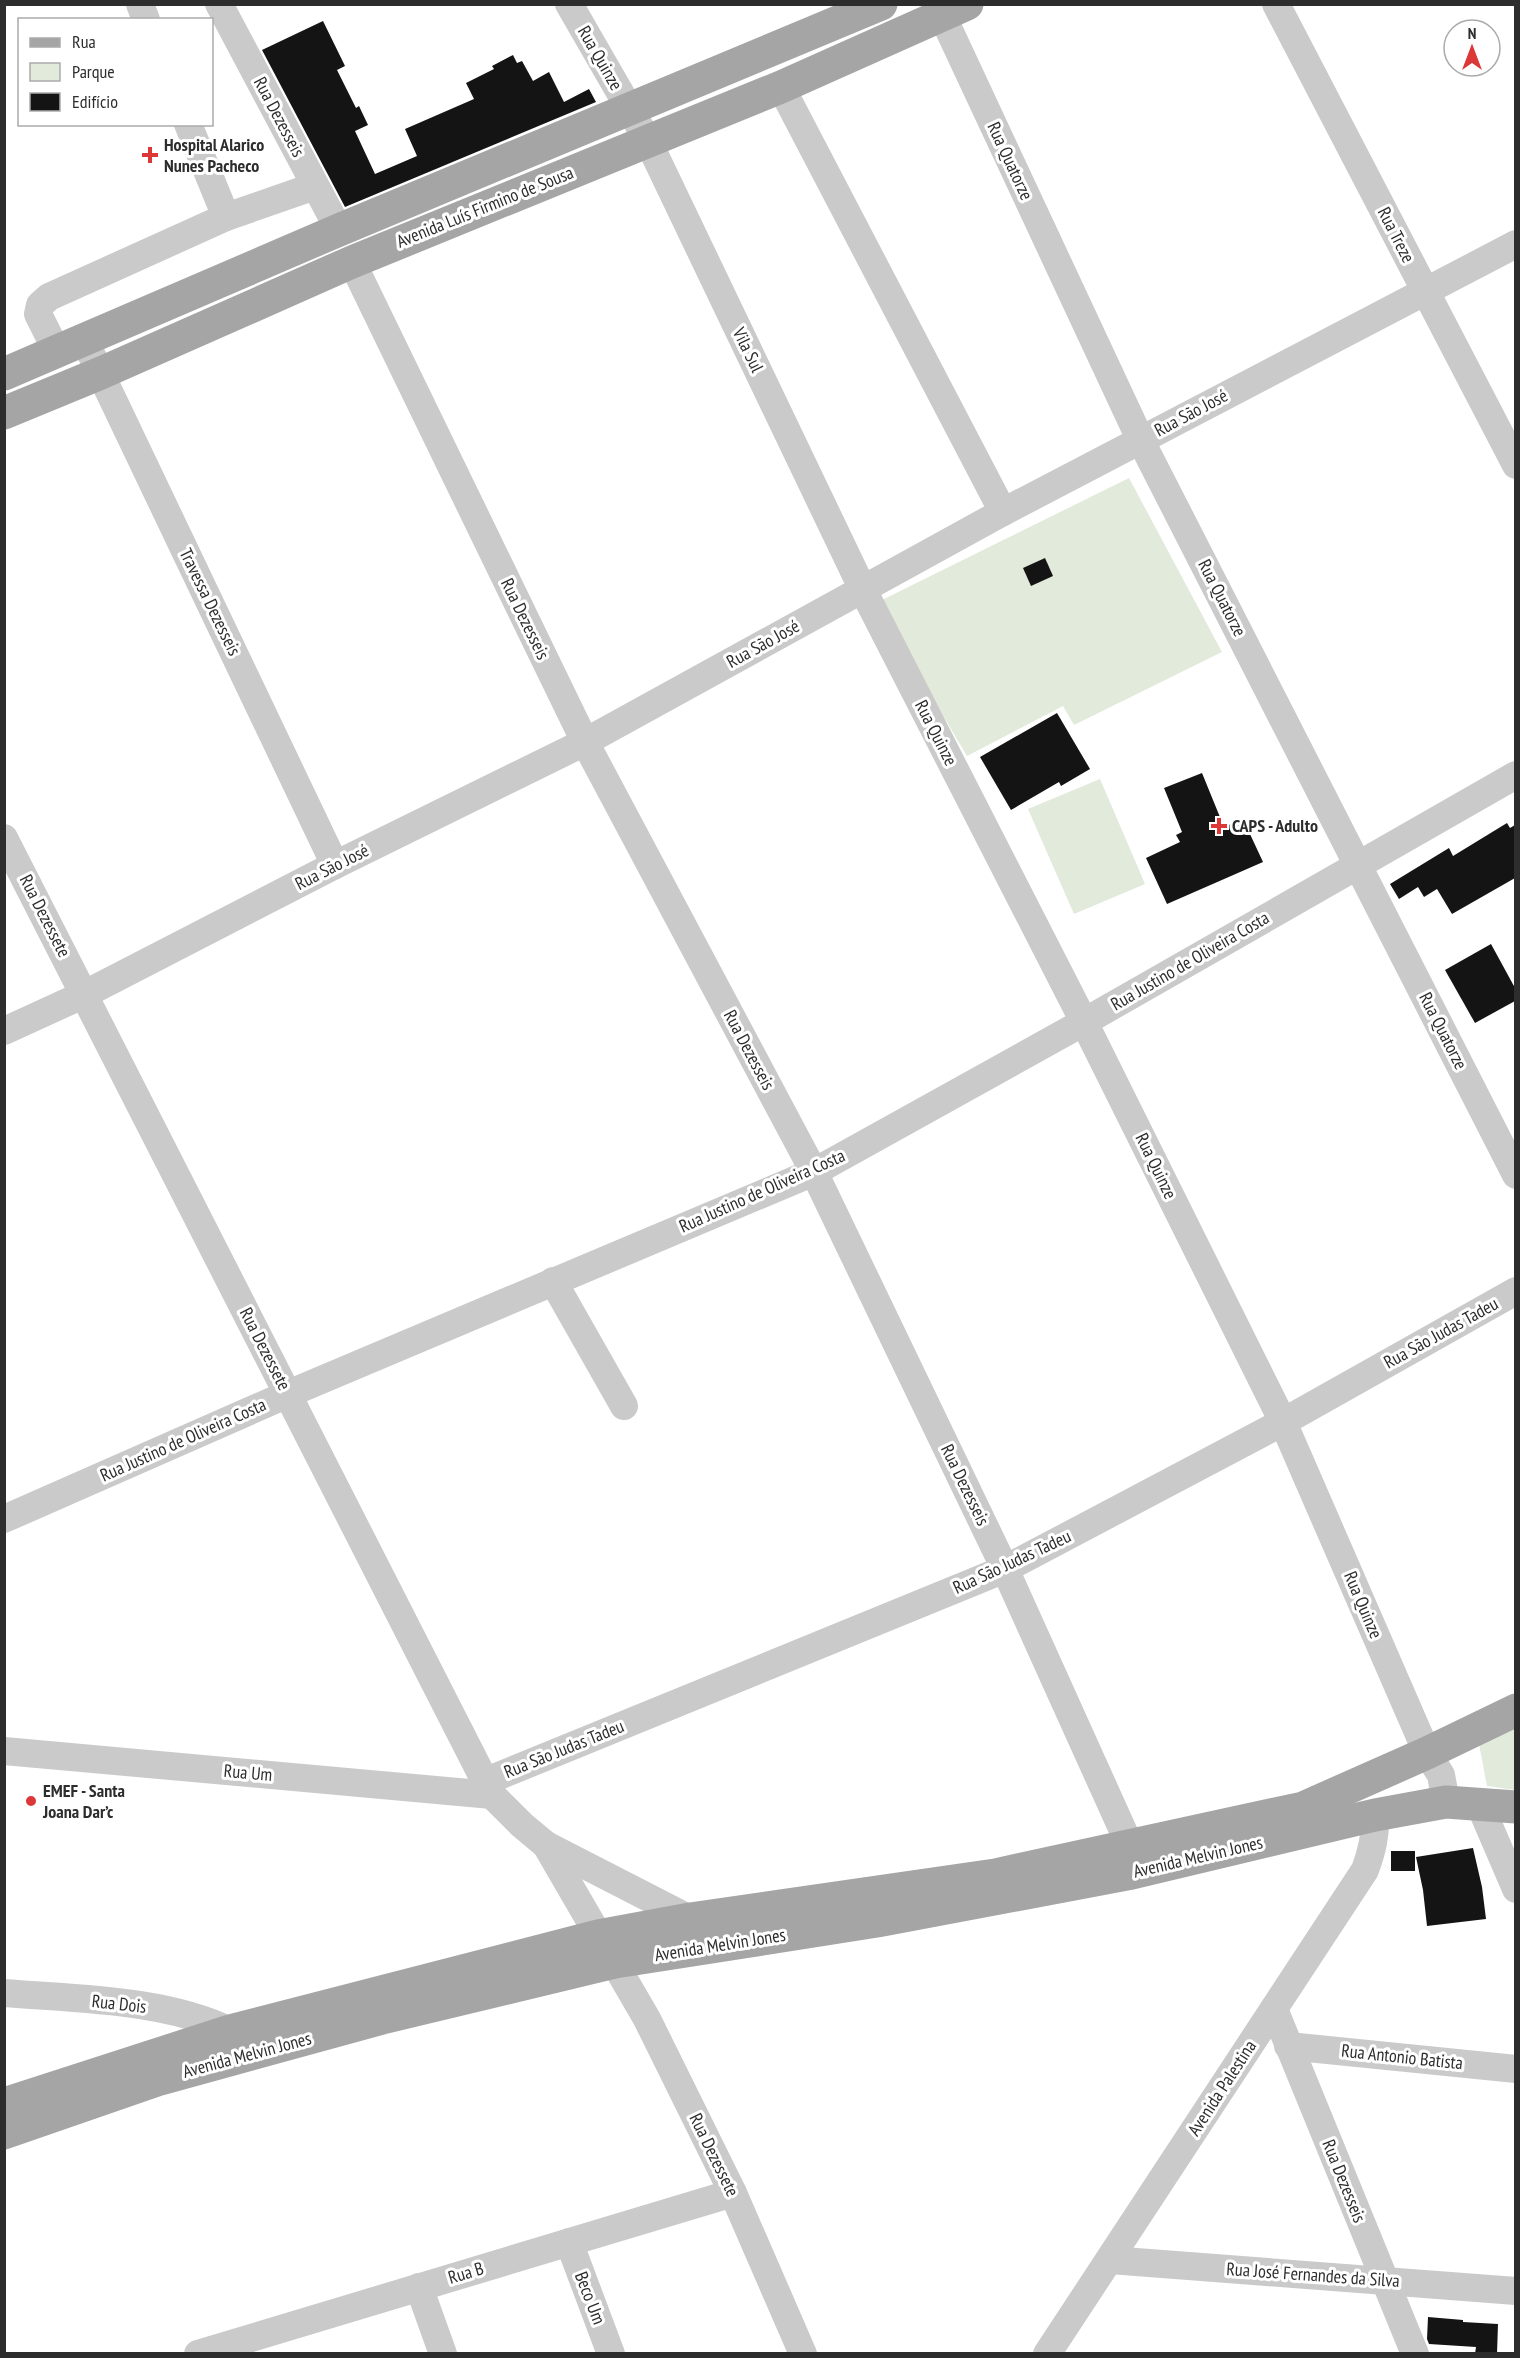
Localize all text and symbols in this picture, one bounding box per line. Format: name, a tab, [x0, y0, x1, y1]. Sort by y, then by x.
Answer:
legend	[18, 18, 213, 126]
north arrow	[1442, 18, 1502, 78]
street label: Rua Quinze	[573, 21, 628, 94]
text: N	[1468, 23, 1476, 43]
text: Rua	[72, 30, 96, 53]
text: Parque	[72, 60, 115, 83]
street label: Rua Dezesseis	[249, 73, 310, 161]
text: Edifício	[72, 90, 118, 113]
street label: Rua Quatorze	[982, 118, 1039, 204]
place label: Hospital Alarico Nunes Pacheco	[164, 133, 264, 177]
marker: Hospital Alarico Nunes Pacheco	[141, 146, 159, 164]
street label: Avenida Luís Firmino de Sousa	[393, 161, 577, 253]
street label: Rua Treze	[1373, 203, 1420, 266]
street label: Vila Sul	[727, 323, 769, 377]
street label: Rua São José	[1150, 384, 1231, 441]
street label: Travessa Dezesseis	[175, 544, 246, 659]
street label: Rua Quatorze	[1193, 555, 1252, 640]
street label: Rua Dezesseis	[496, 574, 555, 663]
street label: Rua São José	[722, 614, 803, 673]
street label: Rua Quinze	[910, 696, 963, 769]
place label: CAPS - Adulto	[1232, 814, 1318, 837]
marker: CAPS - Adulto	[1210, 817, 1228, 835]
street label: Rua São José	[291, 838, 372, 895]
street label: Rua Dezessete	[15, 871, 76, 961]
street label: Rua Justino de Oliveira Costa	[1106, 906, 1273, 1015]
street label: Rua Quatorze	[1414, 988, 1473, 1073]
street label: Rua Dezesseis	[719, 1006, 780, 1094]
street label: Rua Quinze	[1131, 1129, 1182, 1203]
street label: Rua Justino de Oliveira Costa	[675, 1144, 848, 1237]
street label: Rua São Judas Tadeu	[1380, 1292, 1502, 1373]
street label: Rua Dezessete	[235, 1304, 296, 1394]
street label: Rua Justino de Oliveira Costa	[96, 1393, 269, 1486]
street label: Rua Dezesseis	[936, 1440, 995, 1529]
street label: Rua São Judas Tadeu	[949, 1524, 1074, 1599]
street label: Rua Quinze	[1339, 1568, 1388, 1642]
street label: Rua São Judas Tadeu	[500, 1714, 627, 1783]
street label: Rua Um	[223, 1759, 273, 1786]
place label: EMEF - Santa Joana Dar’c	[42, 1779, 125, 1823]
marker: EMEF - Santa Joana Dar’c	[24, 1794, 38, 1808]
street label: Avenida Melvin Jones	[1131, 1830, 1265, 1883]
street label: Avenida Melvin Jones	[653, 1923, 787, 1966]
street label: Rua Dois	[91, 1989, 147, 2018]
street label: Avenida Melvin Jones	[180, 2026, 314, 2083]
street label: Avenida Palestina	[1182, 2036, 1261, 2140]
street label: Rua Antonio Batista	[1340, 2039, 1464, 2074]
street label: Rua Dezessete	[684, 2109, 744, 2200]
street label: Rua Dezesseis	[1317, 2136, 1372, 2226]
street label: Rua B	[445, 2256, 486, 2289]
street label: Rua José Fernandes da Silva	[1226, 2257, 1400, 2292]
street label: Beco Um	[570, 2268, 611, 2327]

